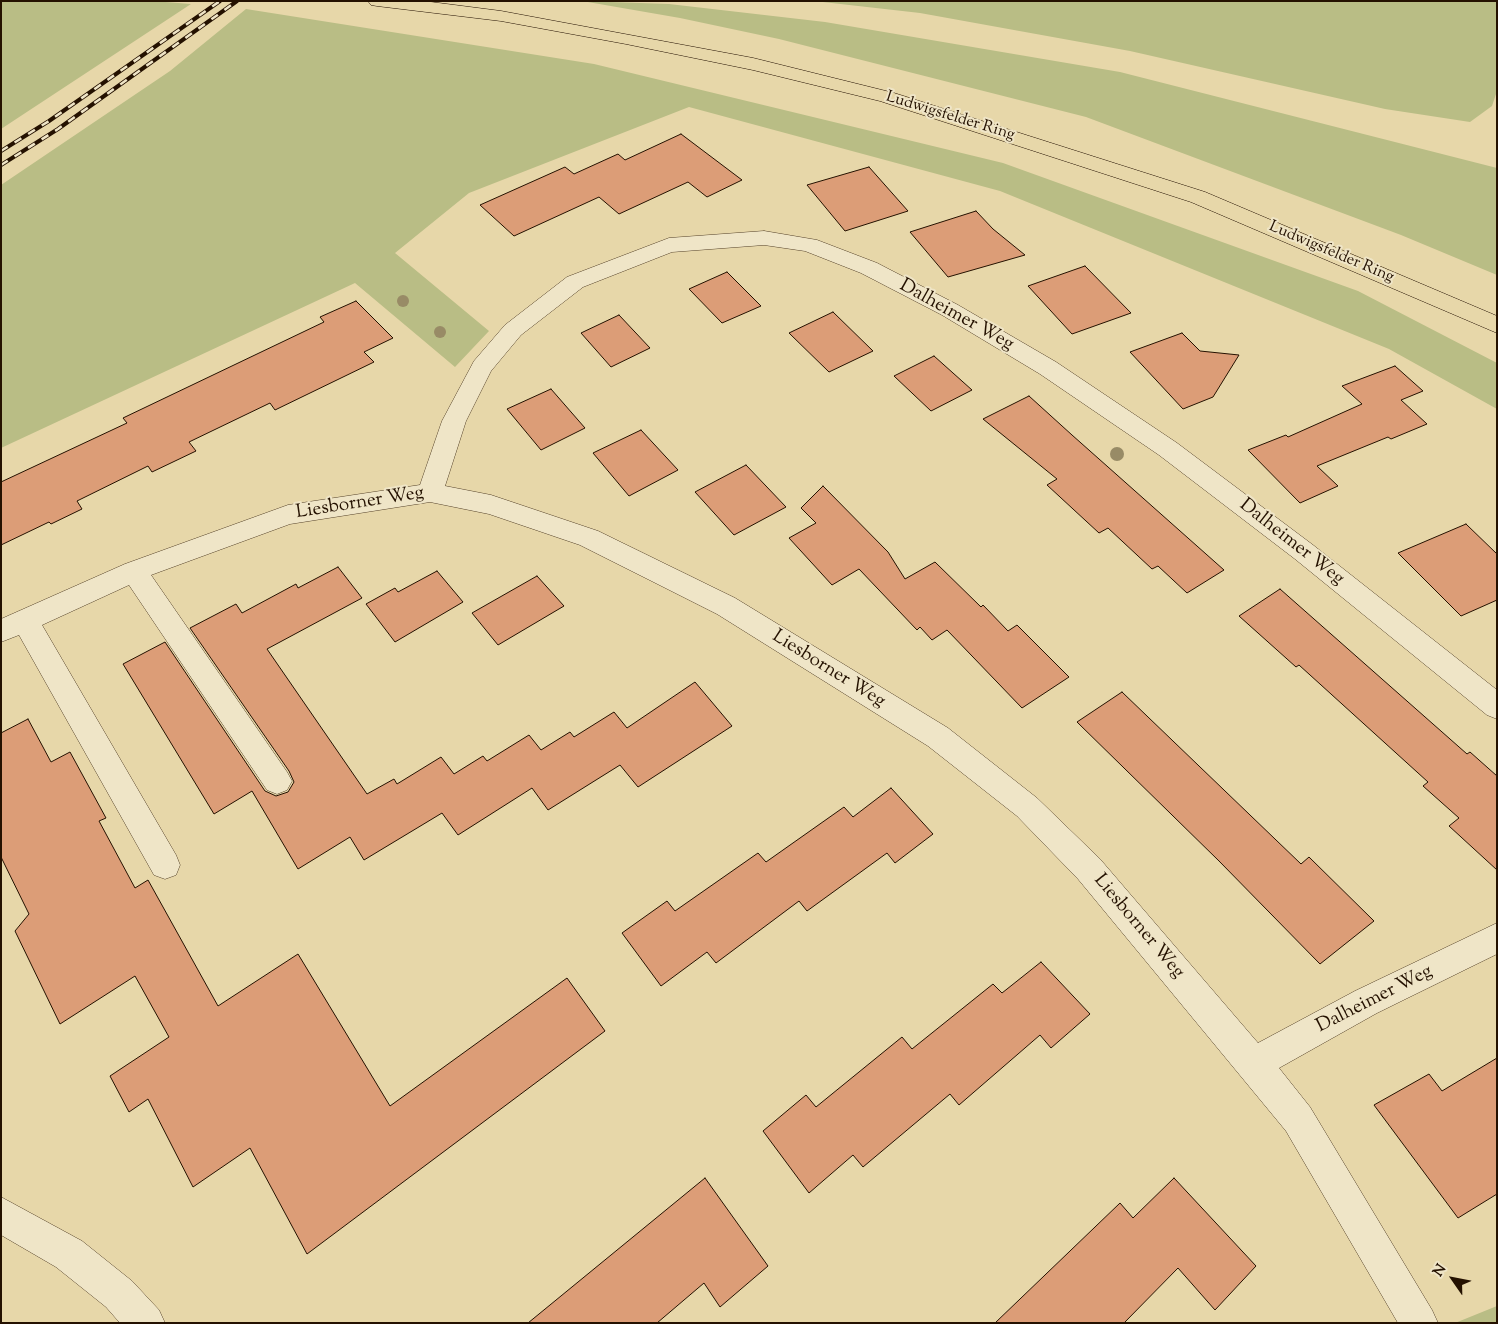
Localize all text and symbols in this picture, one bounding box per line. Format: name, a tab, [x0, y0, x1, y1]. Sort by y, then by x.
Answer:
street label: Ludwigsfelder Ring	[883, 88, 1017, 146]
street label: Ludwigsfelder Ring	[1266, 218, 1396, 288]
street label: Dalheimer Weg	[895, 275, 1017, 357]
street label: Liesborner Weg	[294, 483, 426, 525]
street label: Dalheimer Weg	[1234, 495, 1348, 591]
street label: Liesborner Weg	[767, 626, 889, 714]
street label: Liesborner Weg	[1088, 870, 1188, 984]
street label: Dalheimer Weg	[1313, 961, 1437, 1039]
north arrow	[1428, 1254, 1478, 1304]
text: N	[1429, 1261, 1452, 1281]

